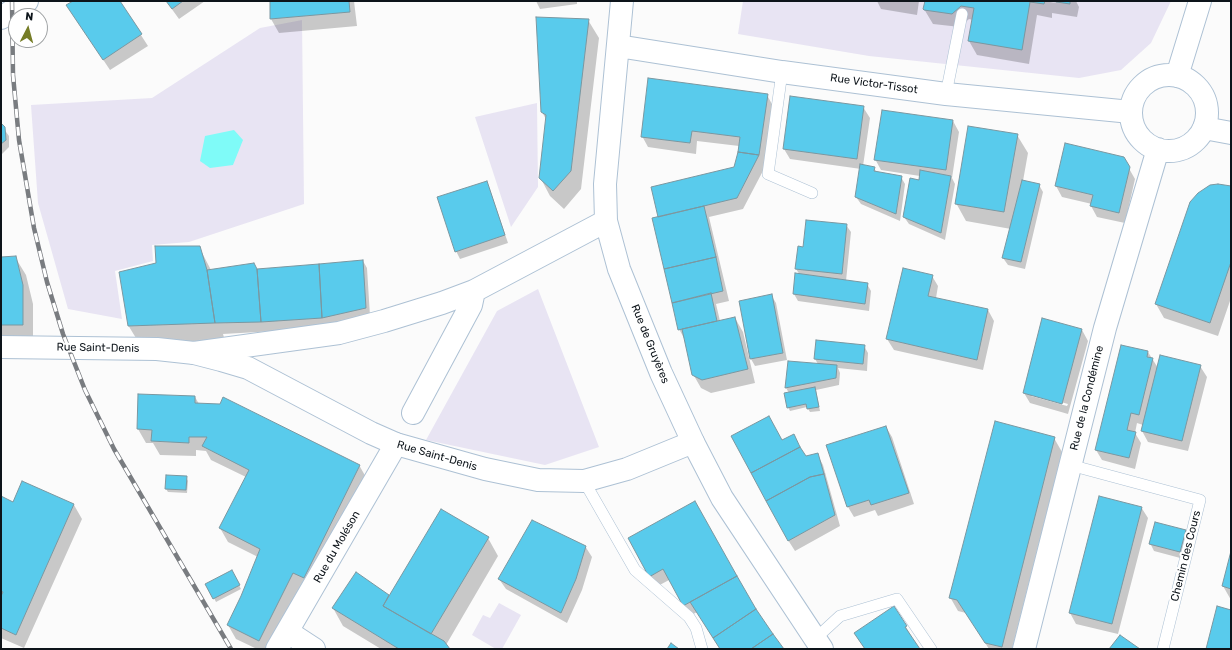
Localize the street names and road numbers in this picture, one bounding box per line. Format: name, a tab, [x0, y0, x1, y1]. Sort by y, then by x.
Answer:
street label: Rue Victor-Tissot	[829, 71, 919, 97]
street label: Rue de Gruyères	[628, 302, 672, 386]
street label: Rue Saint-Denis	[56, 341, 140, 355]
street label: Rue de la Condémine	[1068, 344, 1106, 452]
street label: Rue Saint-Denis	[395, 438, 479, 474]
street label: Rue du Moléson	[311, 509, 363, 585]
street label: Chemin des Cours	[1168, 509, 1204, 603]

